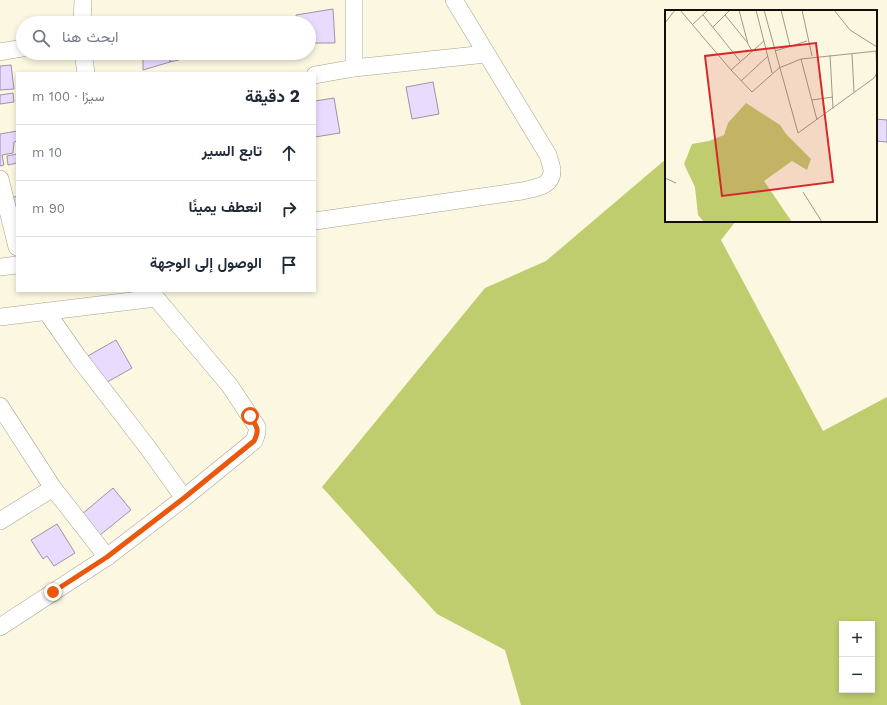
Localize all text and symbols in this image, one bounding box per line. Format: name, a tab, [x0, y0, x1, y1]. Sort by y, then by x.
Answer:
inset map	[665, 10, 877, 222]
search box	[16, 16, 316, 60]
icon: search	[30, 27, 52, 49]
text: ابحث هنا	[62, 28, 119, 46]
text: 2 دقيقة	[245, 86, 300, 106]
text: سيرًا · 100 m	[32, 89, 104, 104]
text: تابع السير	[202, 142, 262, 160]
icon: ahead	[278, 142, 300, 164]
text: 10 m	[32, 145, 62, 160]
text: انعطف يمينًا	[189, 198, 262, 216]
icon: right	[278, 198, 300, 220]
text: 90 m	[32, 201, 65, 216]
text: الوصول إلى الوجهة	[150, 254, 262, 272]
icon: arrive	[278, 254, 300, 276]
route start	[241, 407, 259, 425]
route end	[44, 583, 62, 601]
map controls	[839, 621, 875, 693]
button: +	[839, 621, 875, 657]
button: −	[839, 657, 875, 693]

